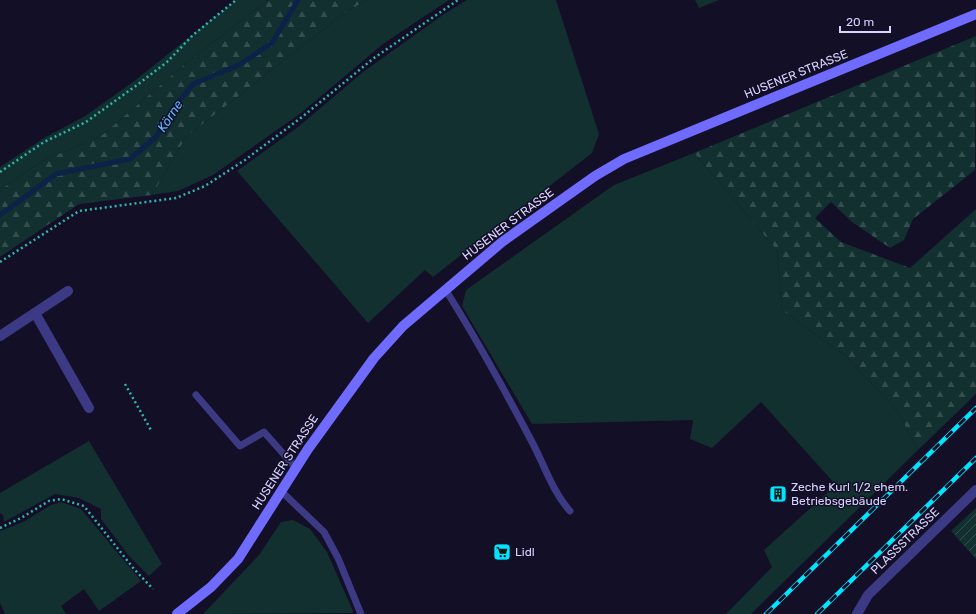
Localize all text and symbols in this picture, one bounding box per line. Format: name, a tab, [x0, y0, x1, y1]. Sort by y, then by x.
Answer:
scale bar	[840, 8, 890, 34]
text: 20 m	[846, 15, 874, 29]
street label: HUSENER STRASSE	[742, 47, 850, 101]
water label: Körne	[154, 97, 186, 135]
street label: HUSENER STRASSE	[460, 185, 556, 263]
street label: HUSENER STRASSE	[249, 412, 321, 512]
place label: Zeche Kurl 1/2 ehem. Betriebsgebäude	[791, 480, 908, 508]
building icon: Zeche Kurl 1/2 ehem. Betriebsgebäude	[768, 484, 788, 504]
street label: PLASSSTRASSE	[868, 505, 942, 577]
supermarket icon: Lidl	[492, 542, 512, 562]
place label: Lidl	[515, 545, 535, 559]

